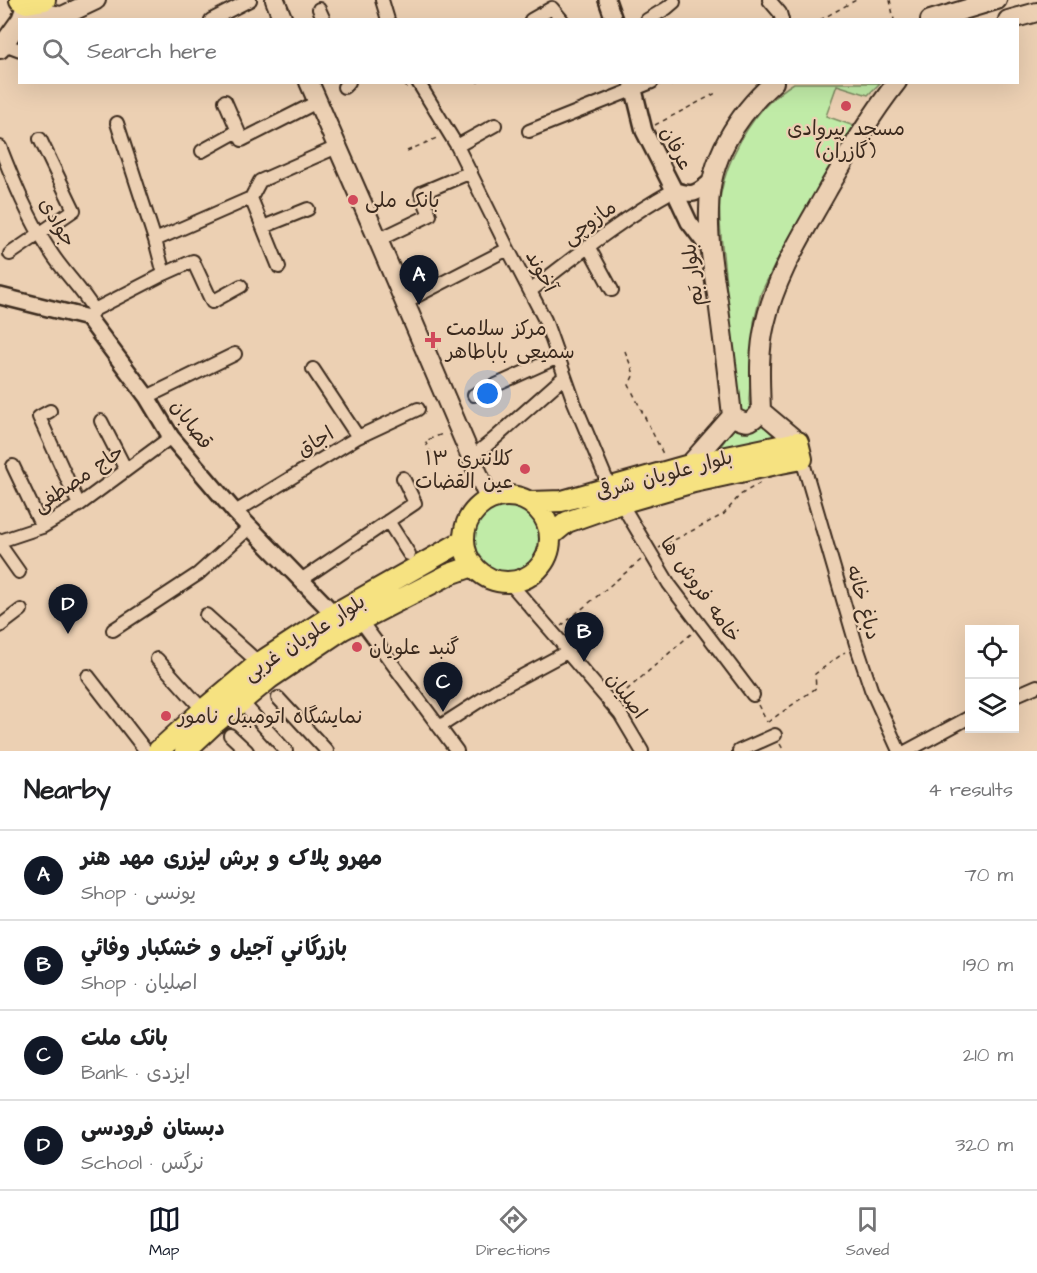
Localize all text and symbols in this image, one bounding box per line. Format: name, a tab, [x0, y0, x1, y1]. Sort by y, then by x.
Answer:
search box	[18, 18, 1019, 84]
icon: search	[39, 35, 72, 68]
text: Search here	[87, 36, 217, 67]
marker: مسجد پیروادی (گازران)	[839, 99, 853, 113]
place label: مسجد پیروادی (گازران)	[787, 115, 905, 166]
street label: عرفان	[653, 122, 699, 175]
place label: بانک ملی	[365, 187, 440, 215]
street label: جوادی	[32, 193, 83, 252]
marker: بانک ملی	[346, 193, 360, 207]
street label: مازوچی	[557, 194, 622, 252]
street label: بلوار بَم	[675, 242, 711, 308]
street label: آخوند	[519, 246, 564, 298]
pin: A	[400, 256, 438, 305]
place label: مرکز سلامت سمیعی باباطاهر	[444, 315, 575, 366]
marker: مرکز سلامت سمیعی باباطاهر	[424, 331, 442, 349]
your location	[473, 379, 502, 408]
street label: قصابان	[163, 394, 219, 455]
street label: اجاق	[292, 420, 339, 464]
street label: حاج مصطفی	[28, 438, 130, 520]
street label: بلوار علویان شرقی	[593, 443, 736, 507]
place label: کلانتری ۱۳ عین القضات	[415, 445, 513, 496]
marker: کلانتری ۱۳ عین القضات	[518, 462, 532, 476]
street label: خامه فروش ها	[653, 531, 747, 648]
street label: دباغ خانه	[839, 561, 887, 643]
pin: D	[48, 584, 88, 634]
street label: بلوار علویان غربی	[238, 588, 371, 688]
pin: B	[564, 612, 604, 662]
map controls	[965, 625, 1019, 733]
button: locate	[965, 625, 1019, 679]
place label: گنبد علویان	[369, 634, 459, 662]
marker: گنبد علویان	[350, 640, 364, 654]
pin: C	[424, 662, 462, 712]
street label: اصلیان	[599, 666, 653, 725]
button: layers	[965, 679, 1019, 733]
place label: نمایشگاه اتومبیل نامور	[176, 703, 362, 731]
marker: نمایشگاه اتومبیل نامور	[159, 709, 173, 723]
text: Nearby	[24, 772, 111, 808]
text: 4 results	[928, 776, 1013, 804]
text: مهرو پلاک و برش لیزری مهد هنر	[81, 843, 382, 874]
text: A	[37, 861, 50, 889]
text: 70 m	[965, 861, 1013, 889]
text: Shop · یونسی	[81, 879, 196, 907]
text: بازرگاني آجيل و خشكبار وفائي	[81, 933, 347, 964]
text: B	[36, 951, 51, 979]
text: 190 m	[963, 951, 1013, 979]
text: Shop · اصلیان	[81, 969, 197, 997]
text: بانک ملت	[81, 1023, 168, 1054]
text: C	[36, 1041, 51, 1069]
text: 210 m	[963, 1041, 1013, 1069]
text: Bank · ایزدی	[81, 1059, 190, 1087]
text: دبستان فرودسی	[81, 1113, 225, 1144]
text: D	[37, 1131, 50, 1159]
text: 320 m	[955, 1131, 1013, 1159]
text: School · نرگس	[81, 1149, 204, 1177]
tab: Map	[148, 1203, 181, 1261]
tab: Directions	[476, 1203, 550, 1261]
tab: Saved	[846, 1203, 889, 1261]

